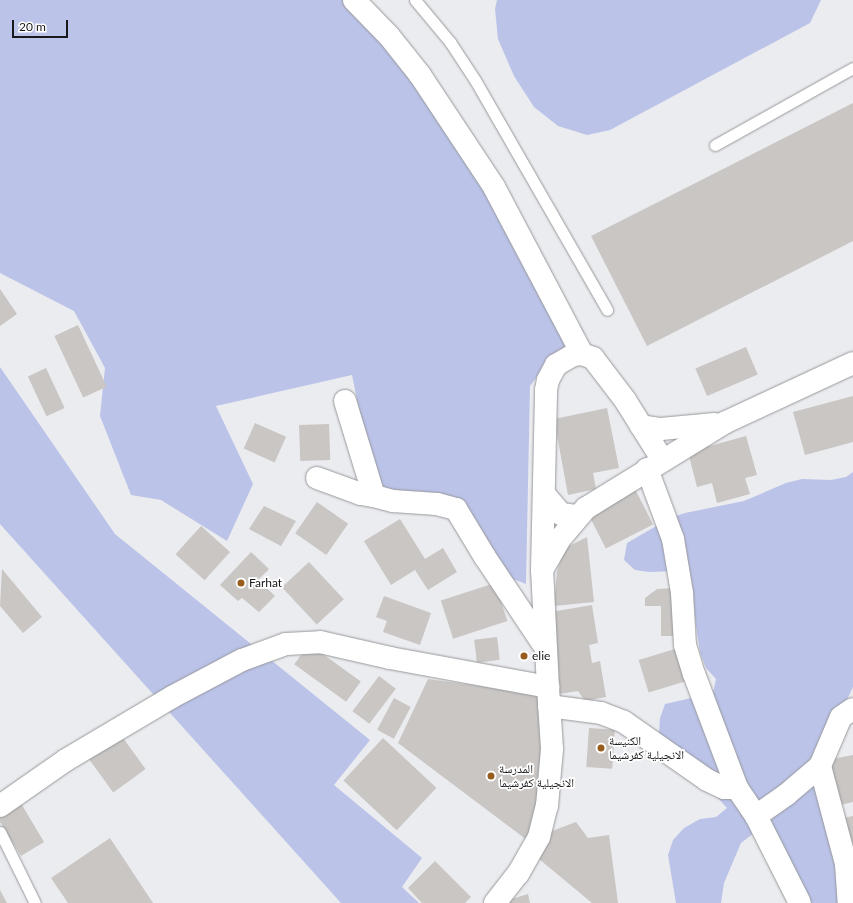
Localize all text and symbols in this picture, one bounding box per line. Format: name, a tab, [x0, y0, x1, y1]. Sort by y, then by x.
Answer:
scale bar	[14, 12, 70, 38]
text: 20 m	[19, 19, 46, 34]
place label: Farhat	[249, 576, 282, 590]
marker: Farhat	[236, 578, 246, 588]
place label: elie	[532, 649, 550, 663]
marker: elie	[519, 651, 529, 661]
place label: الكنيسة الانجيلية كفرشيما	[609, 734, 684, 762]
marker: الكنيسة الانجيلية كفرشيما	[596, 743, 606, 753]
place label: المدرسة الانجيلية كفرشيما	[499, 762, 574, 790]
marker: المدرسة الانجيلية كفرشيما	[486, 771, 496, 781]

